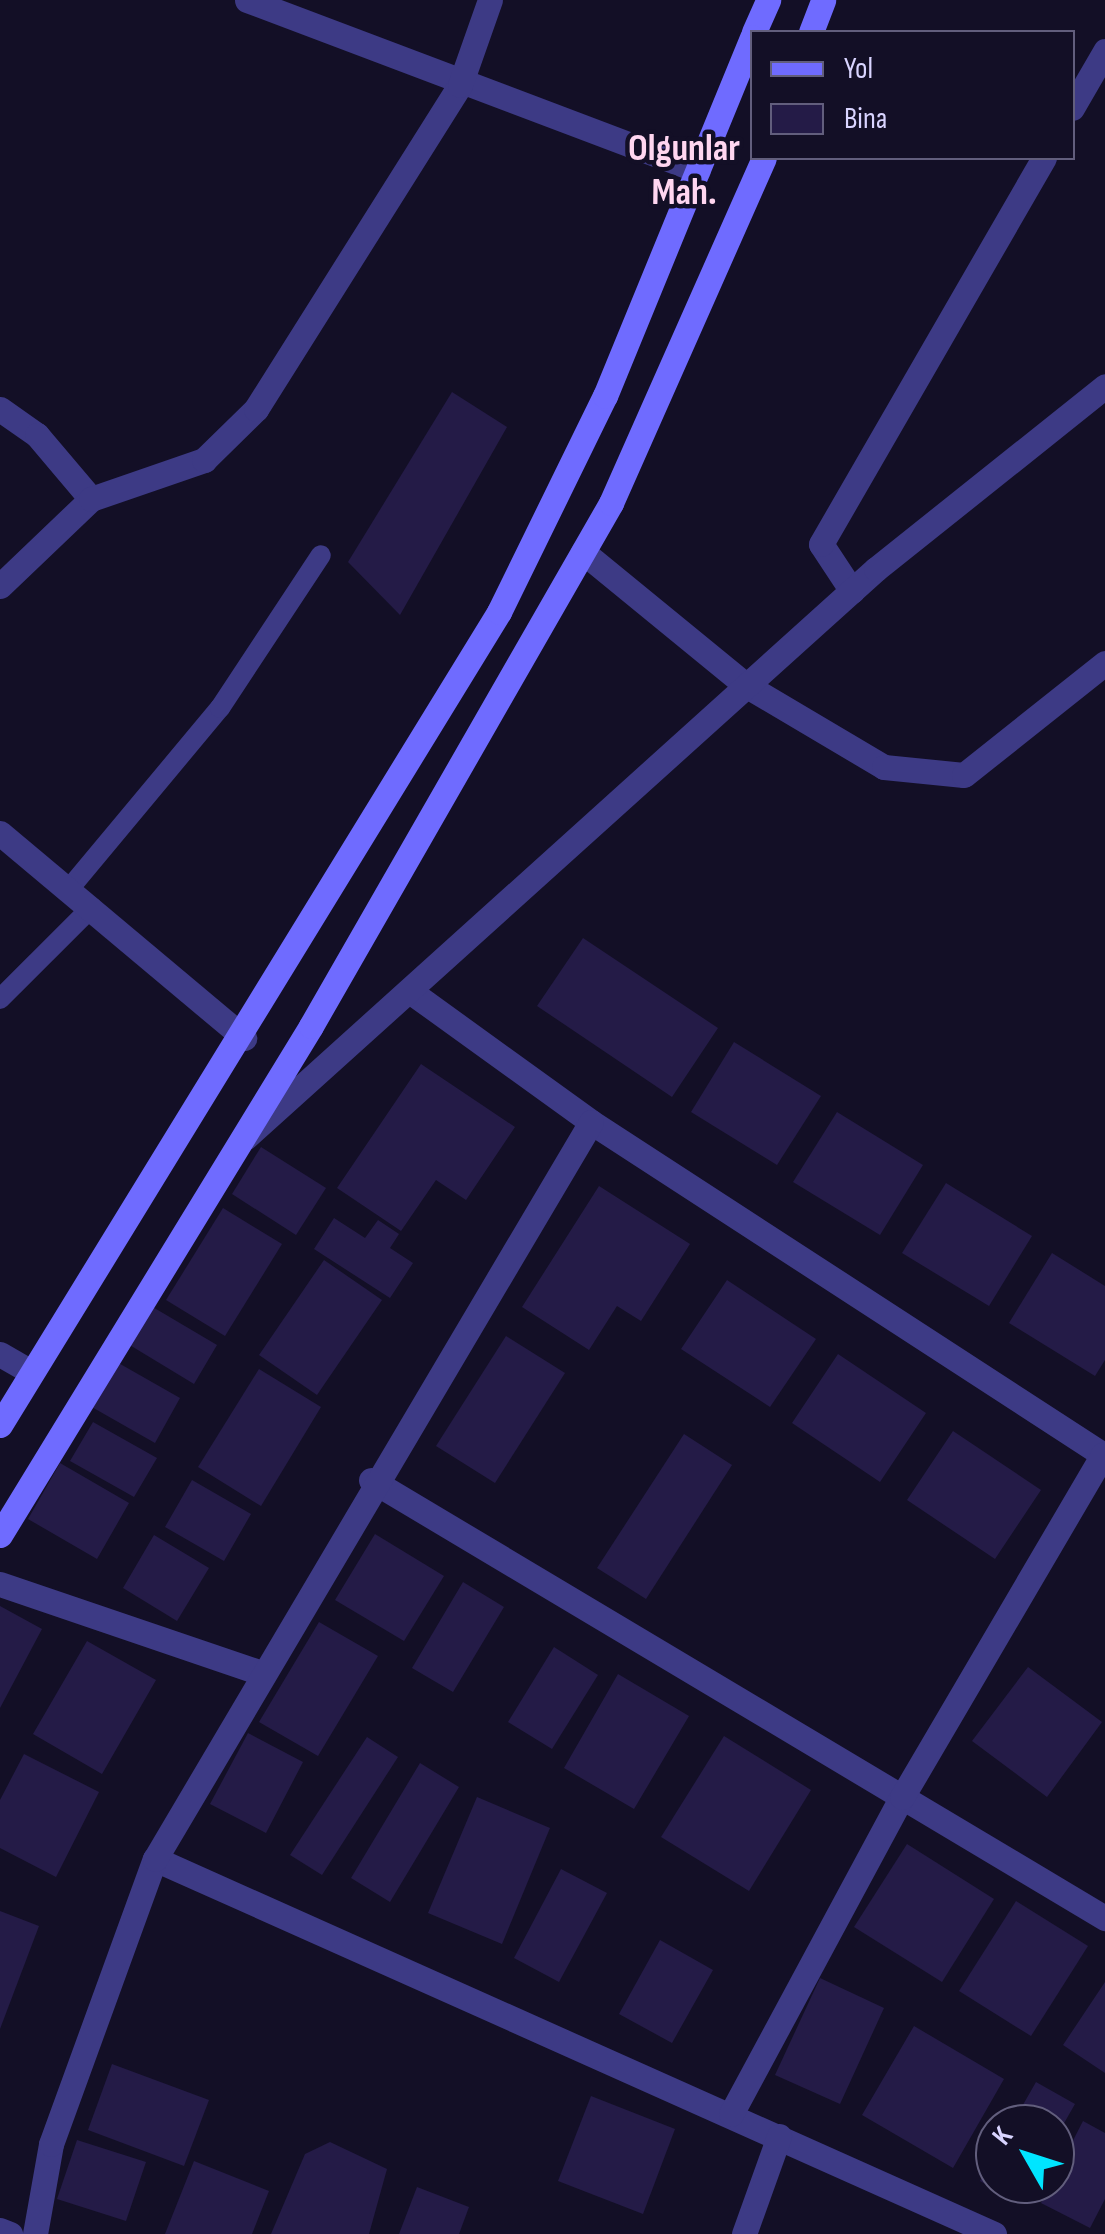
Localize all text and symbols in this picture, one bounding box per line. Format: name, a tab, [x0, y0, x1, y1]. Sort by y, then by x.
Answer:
legend	[750, 30, 1075, 160]
text: Yol	[844, 51, 873, 87]
text: Bina	[844, 101, 887, 137]
district label: Olgunlar Mah.	[628, 126, 740, 215]
north arrow	[975, 2104, 1075, 2204]
text: K	[986, 2120, 1020, 2152]

